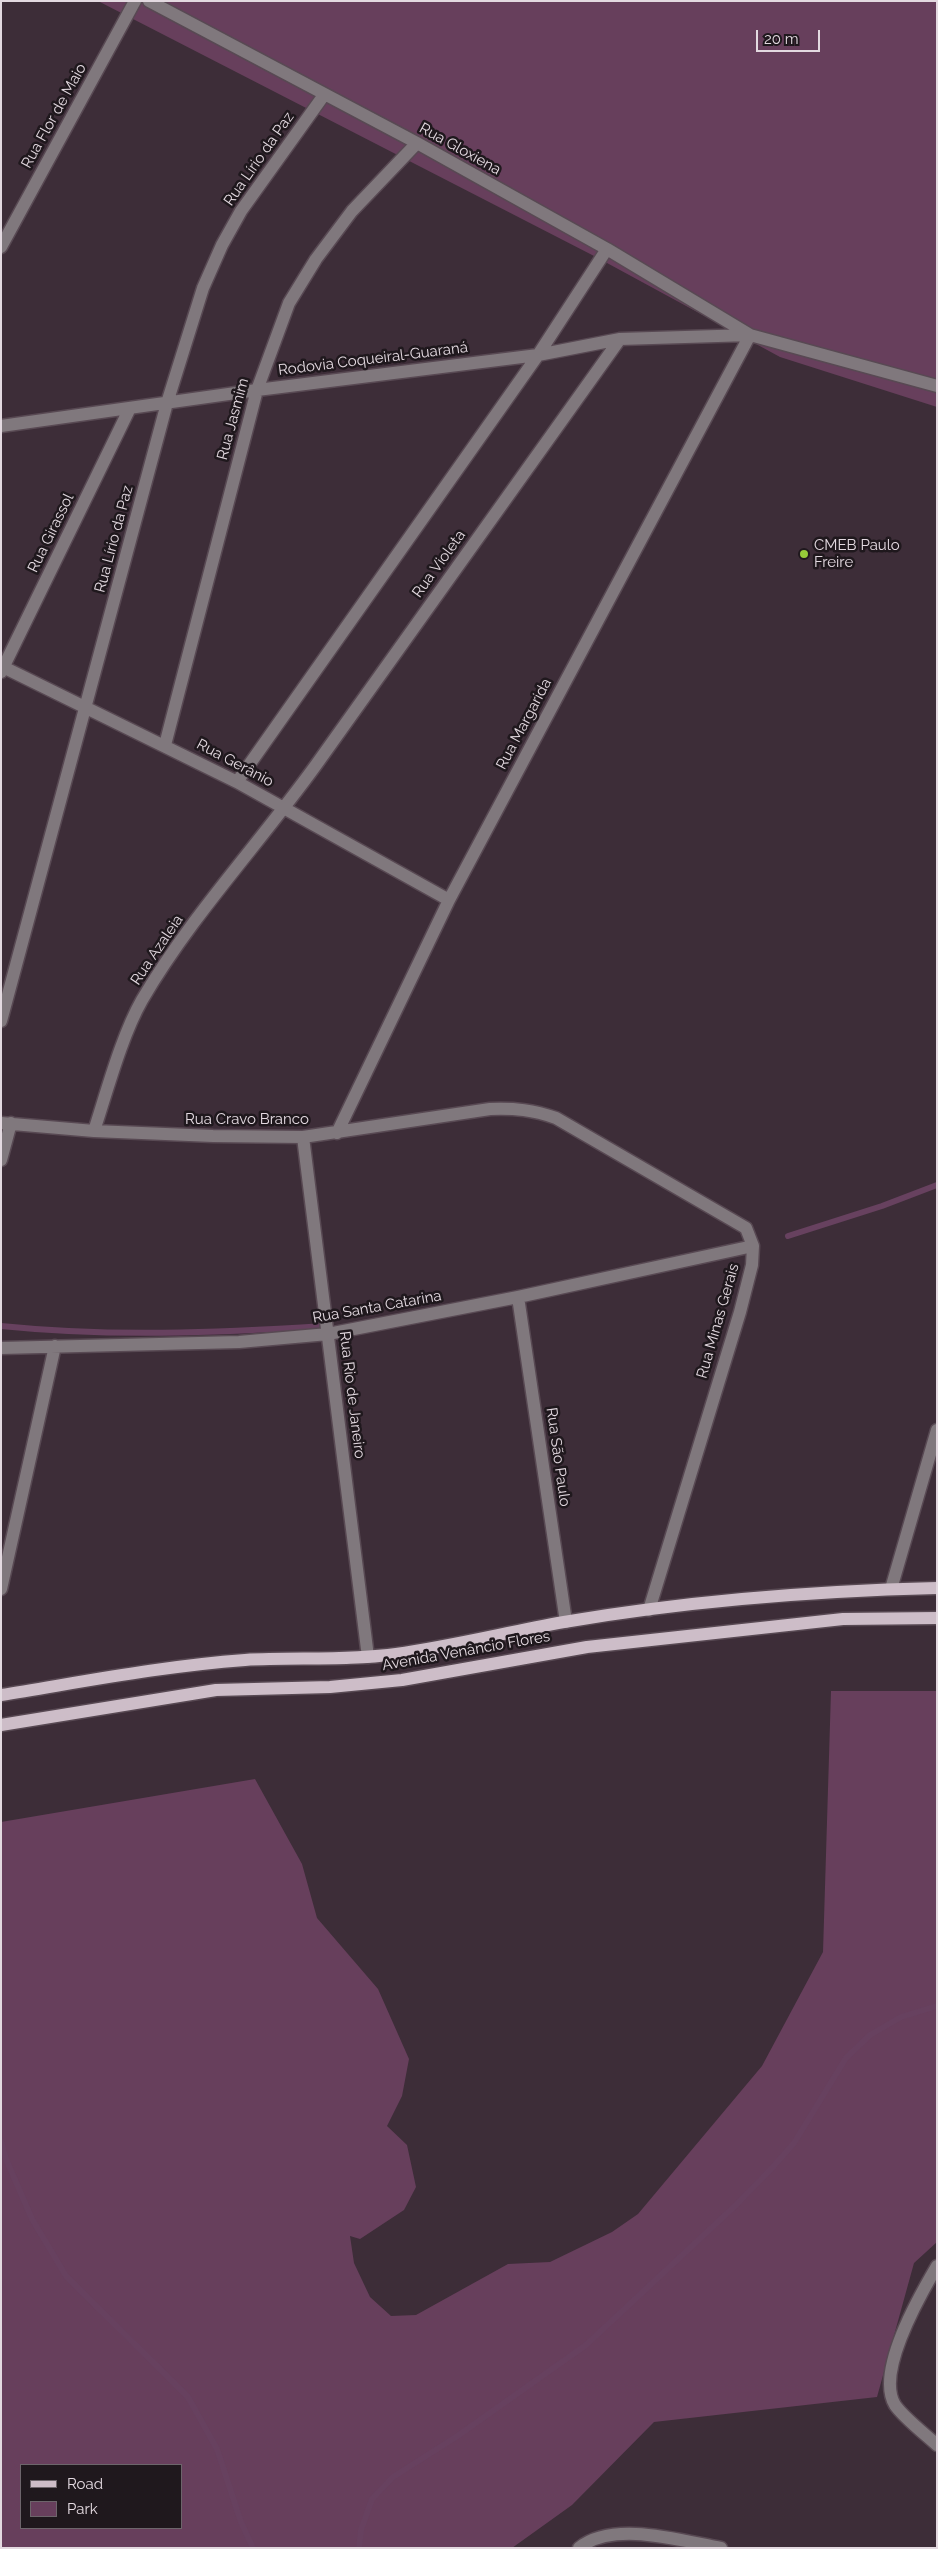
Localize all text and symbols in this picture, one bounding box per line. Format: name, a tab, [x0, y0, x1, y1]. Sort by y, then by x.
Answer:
scale bar	[758, 20, 822, 52]
text: 20 m	[764, 30, 799, 48]
street label: Rua Flor de Maio	[18, 61, 90, 171]
street label: Rua Lírio da Paz	[220, 109, 298, 209]
street label: Rua Gloxiena	[416, 119, 504, 179]
street label: Rodovia Coqueiral-Guaraná	[277, 338, 469, 380]
street label: Rua Jasmim	[213, 376, 253, 462]
street label: Rua Lírio da Paz	[91, 484, 137, 594]
street label: Rua Girassol	[24, 491, 78, 575]
street label: Rua Violeta	[409, 527, 469, 601]
place label: CMEB Paulo Freire	[814, 536, 900, 571]
marker: CMEB Paulo Freire	[798, 548, 810, 560]
street label: Rua Margarida	[492, 675, 556, 773]
street label: Rua Gerânio	[193, 735, 277, 791]
street label: Rua Azaleia	[127, 912, 187, 988]
street label: Rua Cravo Branco	[185, 1110, 309, 1128]
street label: Rua Minas Gerais	[693, 1262, 743, 1380]
street label: Rua Santa Catarina	[311, 1287, 443, 1327]
street label: Rua Rio de Janeiro	[335, 1330, 369, 1460]
street label: Rua São Paulo	[542, 1406, 574, 1508]
street label: Avenida Venâncio Flores	[381, 1627, 551, 1675]
legend	[20, 2464, 182, 2529]
text: Road	[67, 2475, 103, 2493]
text: Park	[67, 2500, 98, 2518]

